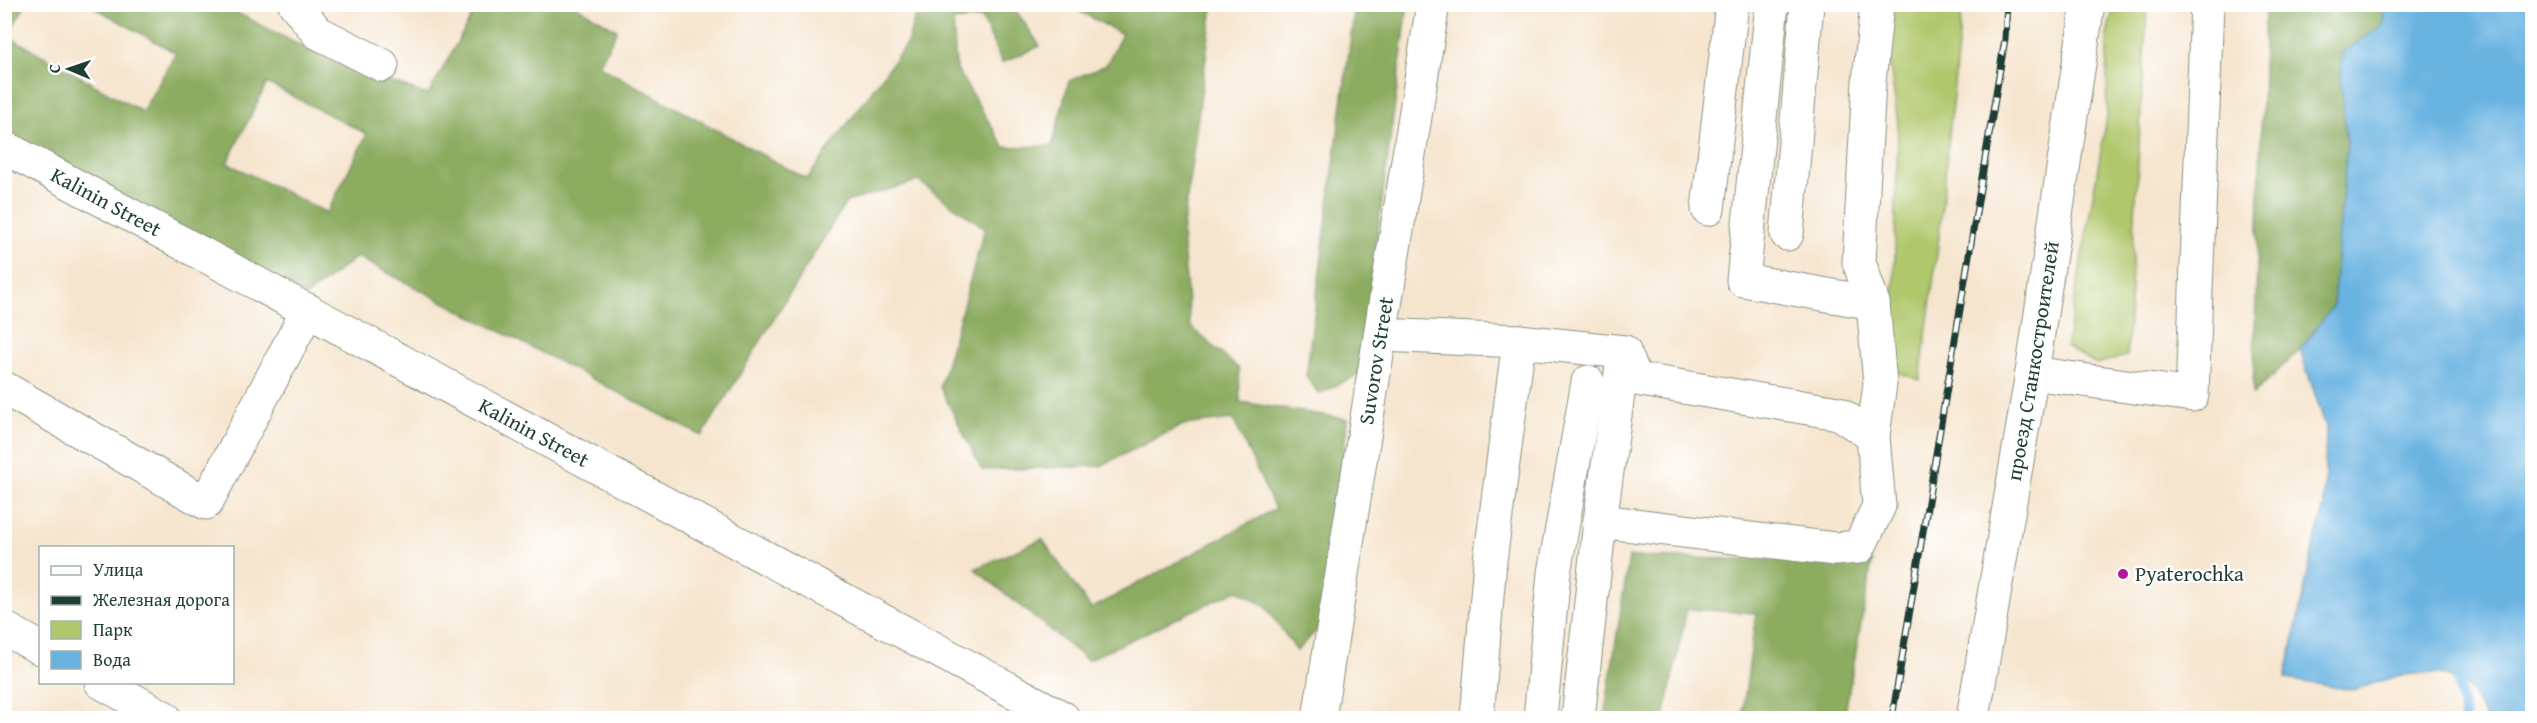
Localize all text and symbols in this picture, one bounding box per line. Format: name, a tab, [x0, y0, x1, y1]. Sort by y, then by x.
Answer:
north arrow	[39, 39, 99, 99]
text: С	[42, 64, 66, 73]
street label: Kalinin Street	[46, 159, 168, 244]
street label: проезд Станкостроителей	[1998, 239, 2067, 483]
street label: Suvorov Street	[1350, 294, 1401, 427]
street label: Kalinin Street	[473, 390, 595, 475]
legend	[39, 546, 234, 684]
text: Улица	[93, 556, 144, 583]
place label: Pyaterochka	[2135, 558, 2244, 589]
marker: Pyaterochka	[2116, 567, 2130, 581]
text: Железная дорога	[92, 586, 230, 613]
text: Парк	[93, 616, 133, 643]
text: Вода	[93, 646, 131, 673]

